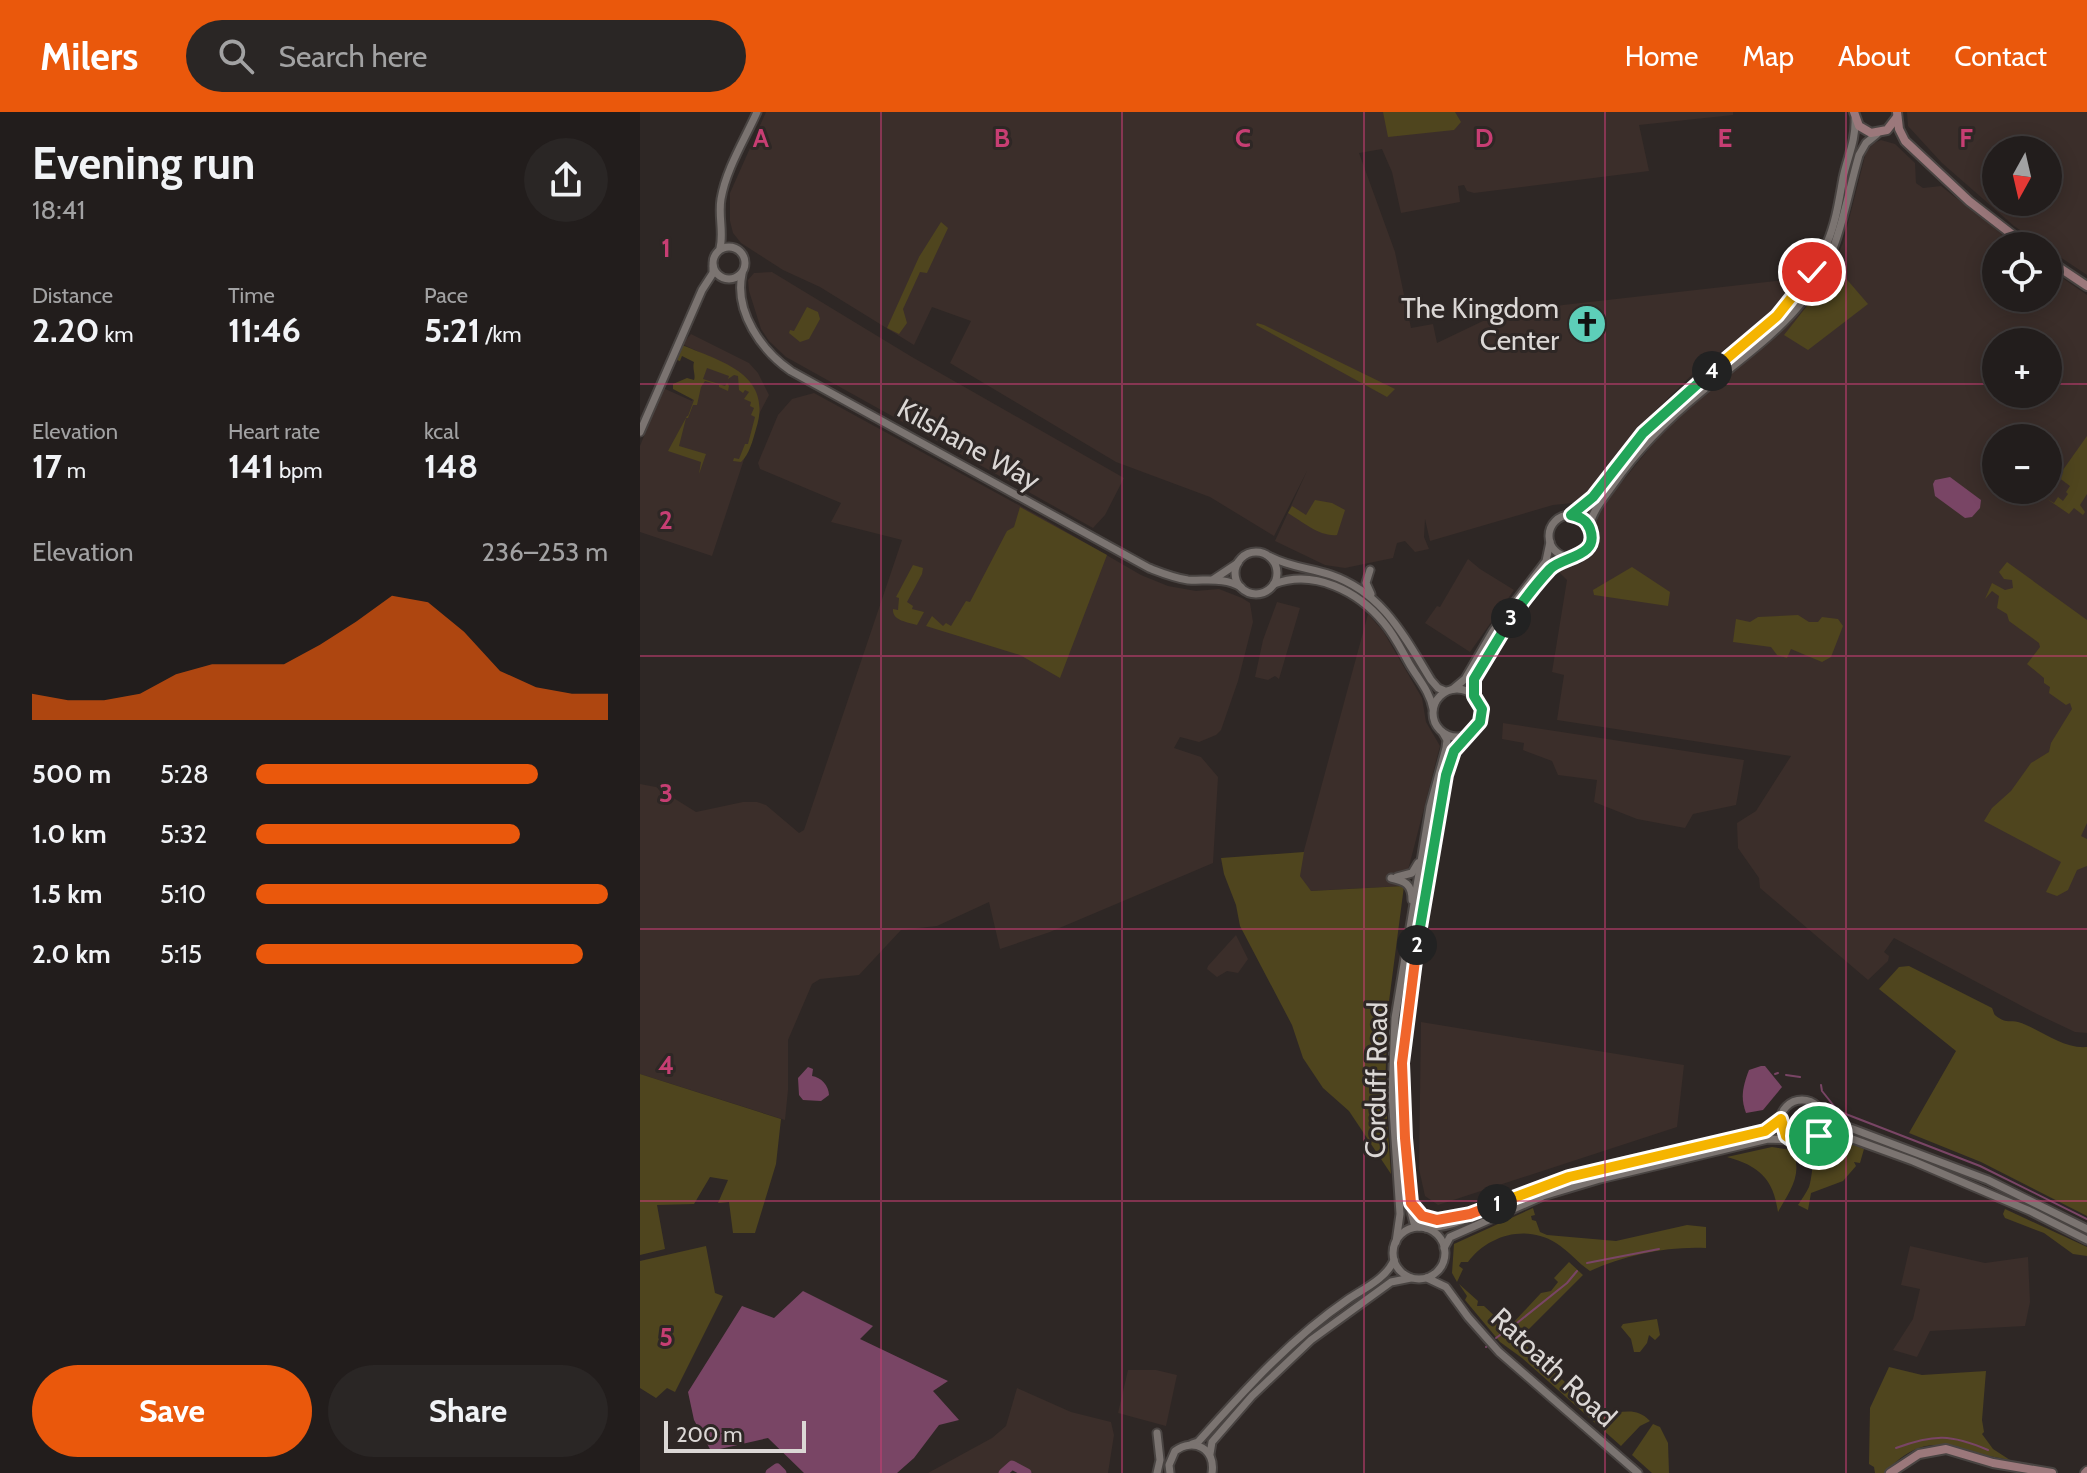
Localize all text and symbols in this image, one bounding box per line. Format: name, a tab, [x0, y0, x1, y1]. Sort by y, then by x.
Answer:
search box	[186, 20, 746, 92]
text: Milers	[40, 33, 138, 80]
icon: search	[214, 34, 258, 78]
text: Search here	[278, 38, 427, 75]
text: Home	[1625, 39, 1698, 73]
text: Map	[1742, 39, 1794, 73]
text: About	[1838, 39, 1910, 73]
text: Contact	[1954, 39, 2047, 73]
text: A	[753, 122, 770, 154]
text: B	[994, 122, 1010, 154]
text: C	[1235, 122, 1251, 154]
text: D	[1475, 122, 1493, 154]
text: E	[1718, 122, 1732, 154]
text: F	[1959, 122, 1973, 154]
north arrow	[1982, 136, 2062, 216]
map controls	[1982, 136, 2062, 504]
text: Evening run	[32, 137, 255, 190]
button: share	[524, 138, 608, 222]
text: 18:41	[32, 194, 85, 226]
text: 1	[661, 232, 671, 264]
button: locate	[1982, 232, 2062, 312]
pin	[1778, 238, 1846, 306]
icon: check	[1790, 250, 1834, 294]
text: Distance	[32, 282, 113, 309]
text: Time	[228, 282, 275, 309]
text: Pace	[424, 282, 468, 309]
place label: The Kingdom Center	[1401, 291, 1559, 357]
church icon: The Kingdom Center	[1566, 303, 1608, 345]
text: 2.20	[32, 309, 100, 351]
text: 11:46	[228, 309, 301, 351]
text: 5:21	[424, 309, 480, 351]
text: km	[100, 321, 134, 348]
text: /km	[480, 321, 522, 348]
button: +	[1982, 328, 2062, 408]
pin: 4	[1692, 351, 1732, 391]
text: 4	[1705, 357, 1719, 384]
street label: Kilshane Way	[892, 391, 1046, 497]
text: Elevation	[32, 418, 118, 445]
text: Heart rate	[228, 418, 320, 445]
text: kcal	[424, 418, 459, 445]
button: −	[1982, 424, 2062, 504]
text: 17	[32, 445, 62, 487]
text: 141	[228, 445, 274, 487]
text: 148	[424, 445, 478, 487]
text: m	[62, 457, 86, 484]
text: bpm	[274, 457, 323, 484]
text: 2	[659, 504, 673, 536]
text: Elevation	[32, 536, 134, 568]
text: 236–253 m	[481, 536, 608, 568]
pin: 3	[1491, 598, 1531, 638]
text: 3	[1505, 604, 1517, 631]
text: 500 m	[32, 758, 111, 790]
text: 5:28	[160, 758, 209, 790]
text: 3	[659, 777, 673, 809]
text: 1.0 km	[32, 818, 107, 850]
text: 5:32	[160, 818, 207, 850]
text: 1.5 km	[32, 878, 102, 910]
text: 5:10	[160, 878, 206, 910]
pin: 2	[1397, 925, 1437, 965]
text: 2	[1411, 931, 1423, 958]
text: 2.0 km	[32, 938, 111, 970]
text: 5:15	[160, 938, 202, 970]
street label: Corduff Road	[1358, 1001, 1394, 1159]
text: 4	[658, 1049, 674, 1081]
pin	[1785, 1102, 1853, 1170]
icon: arrive	[1797, 1114, 1841, 1158]
pin: 1	[1477, 1184, 1517, 1224]
text: 1	[1493, 1190, 1501, 1217]
street label: Ratoath Road	[1484, 1300, 1624, 1434]
text: 5	[659, 1321, 673, 1353]
button: Save	[32, 1365, 312, 1457]
button: Share	[328, 1365, 608, 1457]
scale bar	[664, 1417, 806, 1453]
text: 200 m	[676, 1421, 742, 1448]

